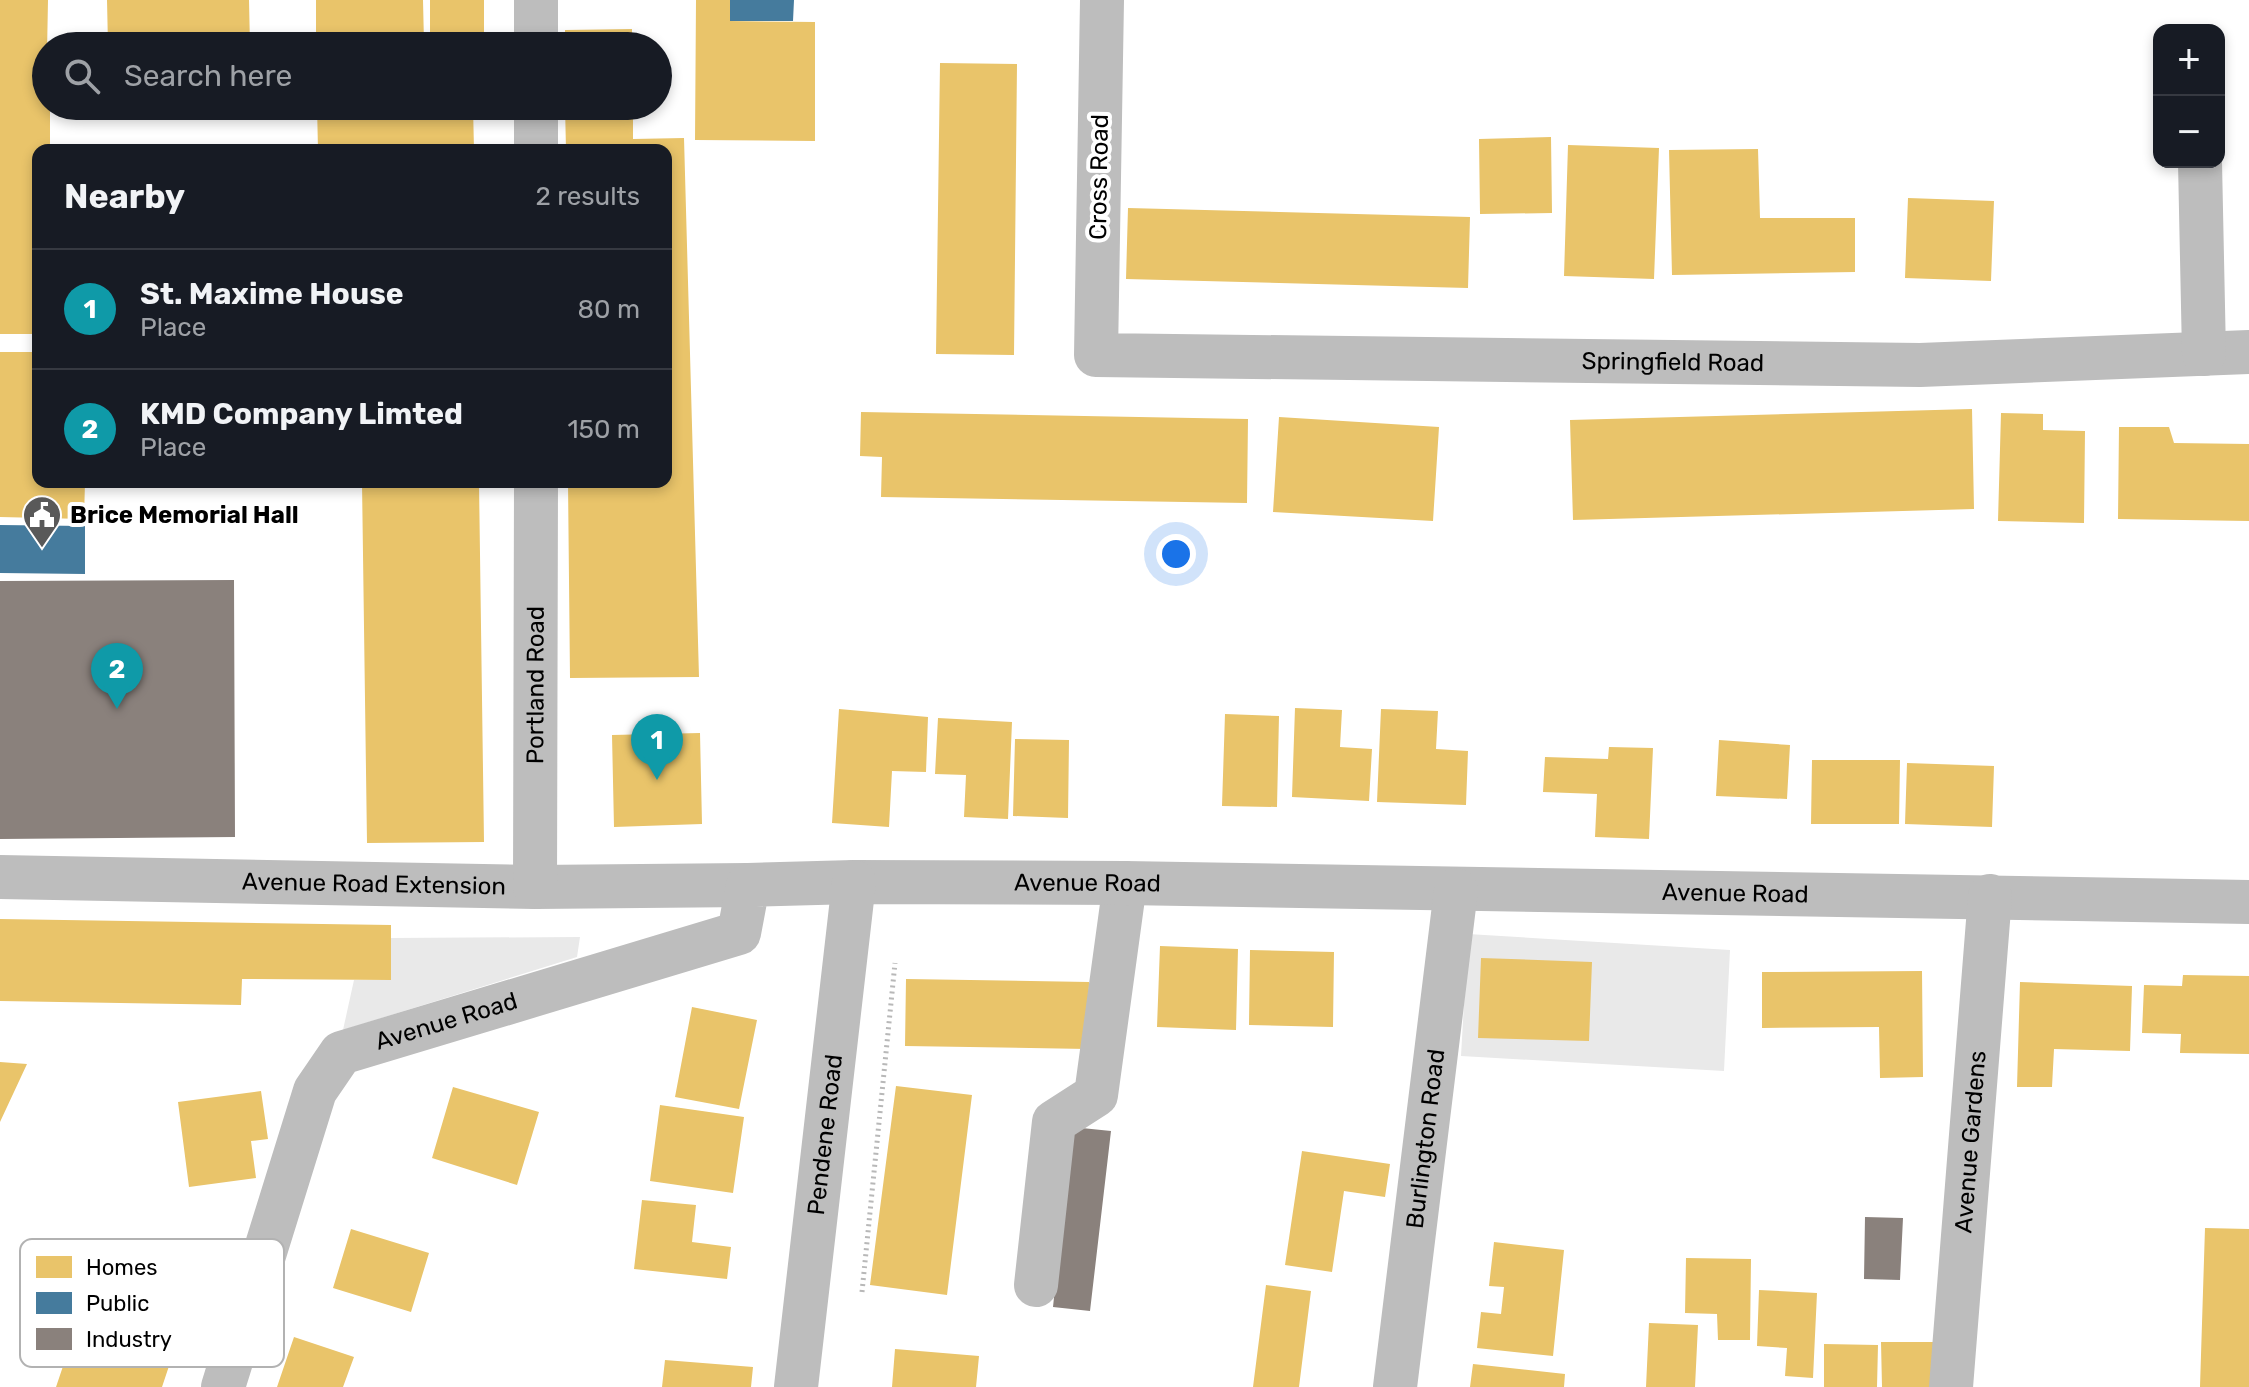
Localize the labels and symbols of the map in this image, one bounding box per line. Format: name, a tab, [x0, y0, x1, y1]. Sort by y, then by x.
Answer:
street label: Cross Road	[1084, 114, 1114, 240]
street label: Springfield Road	[1581, 347, 1764, 377]
public building icon: Brice Memorial Hall	[21, 494, 63, 549]
place label: Brice Memorial Hall	[70, 501, 299, 529]
your location	[1156, 534, 1196, 574]
street label: Portland Road	[521, 606, 550, 764]
pin: 2	[91, 643, 143, 709]
pin: 1	[631, 714, 683, 780]
street label: Avenue Road Extension	[242, 868, 506, 900]
street label: Avenue Road	[1014, 869, 1161, 898]
street label: Avenue Road	[1662, 878, 1809, 909]
street label: Avenue Road	[372, 987, 521, 1056]
street label: Burlington Road	[1401, 1048, 1450, 1230]
street label: Avenue Gardens	[1949, 1049, 1992, 1234]
street label: Pendene Road	[802, 1053, 848, 1217]
legend	[20, 1239, 284, 1367]
text: Homes	[86, 1254, 157, 1281]
text: Public	[86, 1290, 149, 1317]
text: Industry	[86, 1326, 172, 1353]

